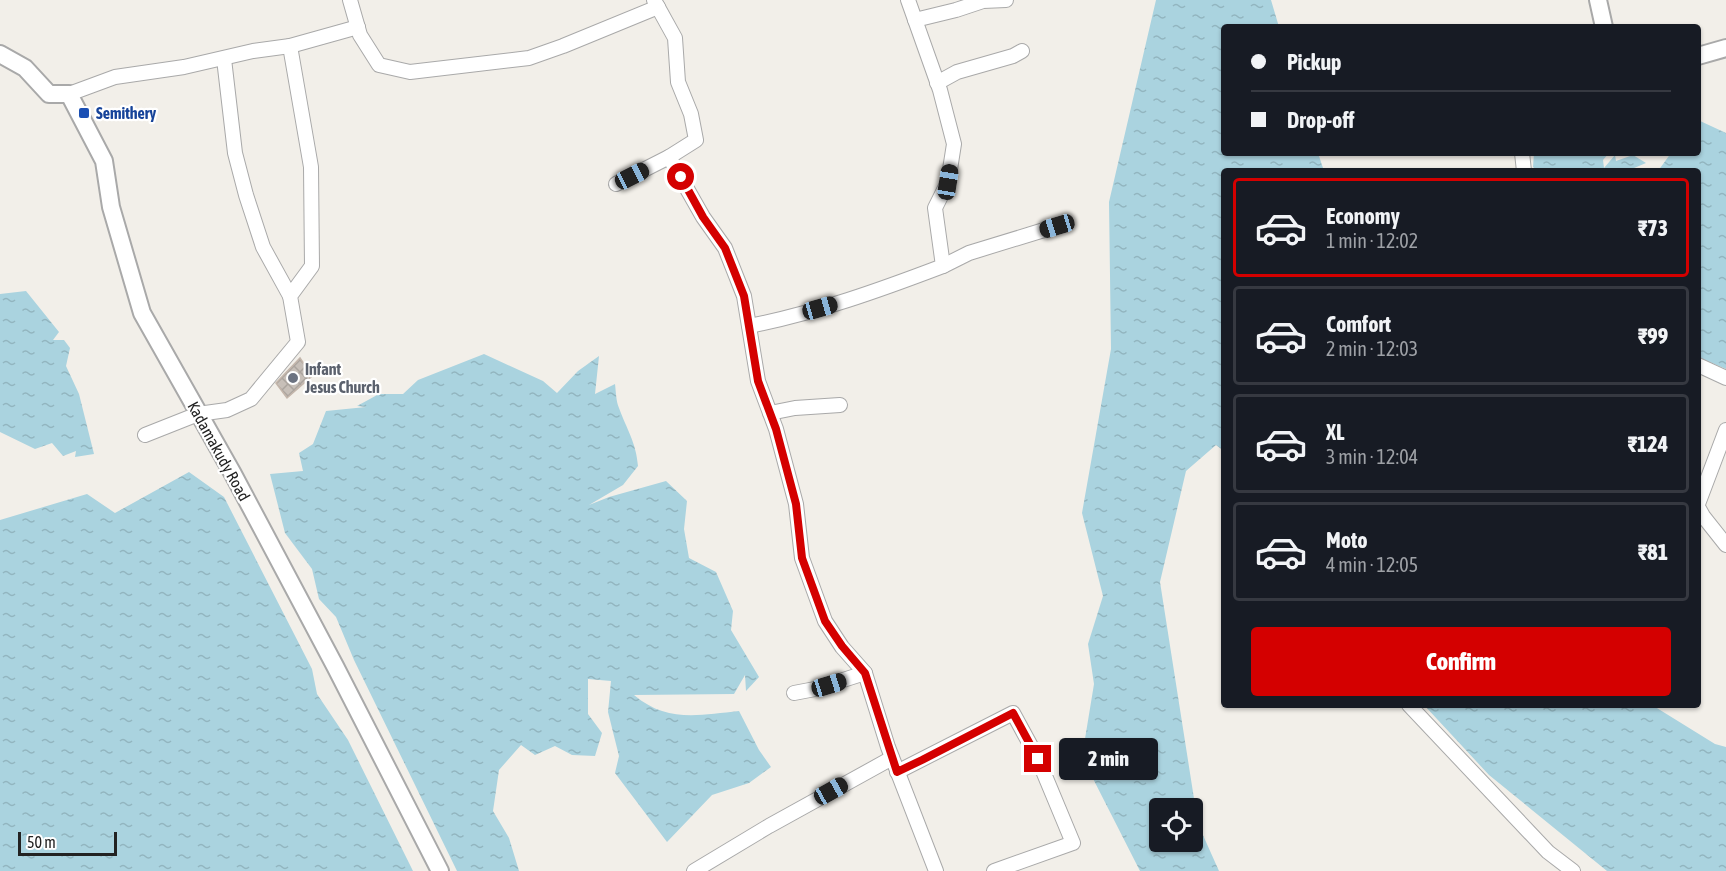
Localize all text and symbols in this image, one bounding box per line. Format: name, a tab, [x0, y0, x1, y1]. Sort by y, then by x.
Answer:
text: Pickup	[1287, 49, 1342, 75]
place label: Semithery	[96, 104, 157, 122]
marker: Semithery	[77, 106, 91, 120]
text: Drop-off	[1287, 107, 1354, 133]
car	[612, 160, 652, 192]
route start	[667, 163, 694, 190]
car	[936, 163, 960, 201]
icon: car	[1254, 201, 1308, 255]
text: Economy	[1326, 203, 1400, 229]
car	[1037, 212, 1077, 240]
text: ₹73	[1638, 215, 1668, 241]
text: 1 min · 12:02	[1326, 229, 1418, 252]
car	[800, 294, 840, 322]
icon: car	[1254, 309, 1308, 363]
text: Comfort	[1326, 311, 1391, 337]
text: ₹99	[1638, 323, 1668, 349]
text: 2 min · 12:03	[1326, 337, 1418, 360]
place label: Infant Jesus Church	[304, 360, 380, 396]
marker: Infant Jesus Church	[286, 371, 300, 385]
street label: Kadamakudy Road	[183, 398, 254, 504]
icon: car	[1254, 417, 1308, 471]
text: XL	[1326, 419, 1344, 445]
text: ₹124	[1628, 431, 1668, 457]
text: 3 min · 12:04	[1326, 445, 1418, 468]
icon: car	[1254, 525, 1308, 579]
text: Moto	[1326, 527, 1368, 553]
text: ₹81	[1638, 539, 1668, 565]
text: 4 min · 12:05	[1326, 553, 1418, 576]
button: Confirm	[1251, 627, 1671, 696]
car	[809, 671, 849, 699]
callout: 2 min	[1059, 738, 1158, 780]
route end	[1024, 745, 1051, 772]
text: 2 min	[1088, 747, 1129, 770]
car	[811, 774, 851, 808]
map controls	[1149, 798, 1203, 852]
button: locate	[1149, 798, 1203, 852]
scale bar	[18, 829, 117, 856]
text: 50 m	[27, 833, 56, 851]

